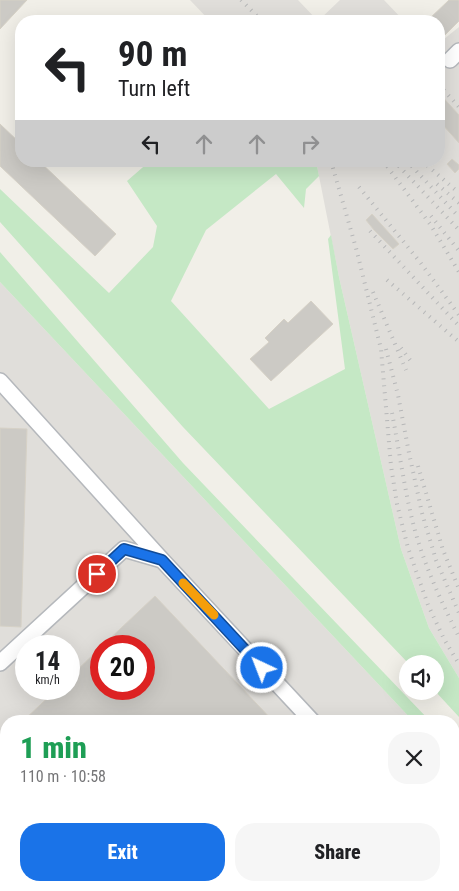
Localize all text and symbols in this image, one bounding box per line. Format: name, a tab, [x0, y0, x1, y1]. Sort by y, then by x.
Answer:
text: 90 m	[118, 34, 187, 75]
icon: left	[35, 35, 100, 100]
text: Turn left	[118, 76, 190, 101]
icon: left	[137, 130, 165, 158]
icon: ahead	[190, 130, 218, 158]
icon: ahead	[243, 130, 271, 158]
icon: right	[296, 130, 324, 158]
pin	[76, 553, 118, 595]
icon: arrive	[83, 560, 111, 588]
speed limit sign: 20	[90, 635, 155, 700]
position arrow	[235, 641, 287, 693]
text: 14	[35, 647, 60, 676]
map controls	[399, 655, 444, 700]
button: sound	[399, 655, 444, 700]
text: km/h	[35, 673, 60, 687]
text: 1 min	[20, 730, 87, 765]
button: close	[388, 732, 440, 784]
text: 110 m · 10:58	[20, 767, 106, 786]
button: Exit	[20, 823, 225, 881]
button: Share	[235, 823, 440, 881]

